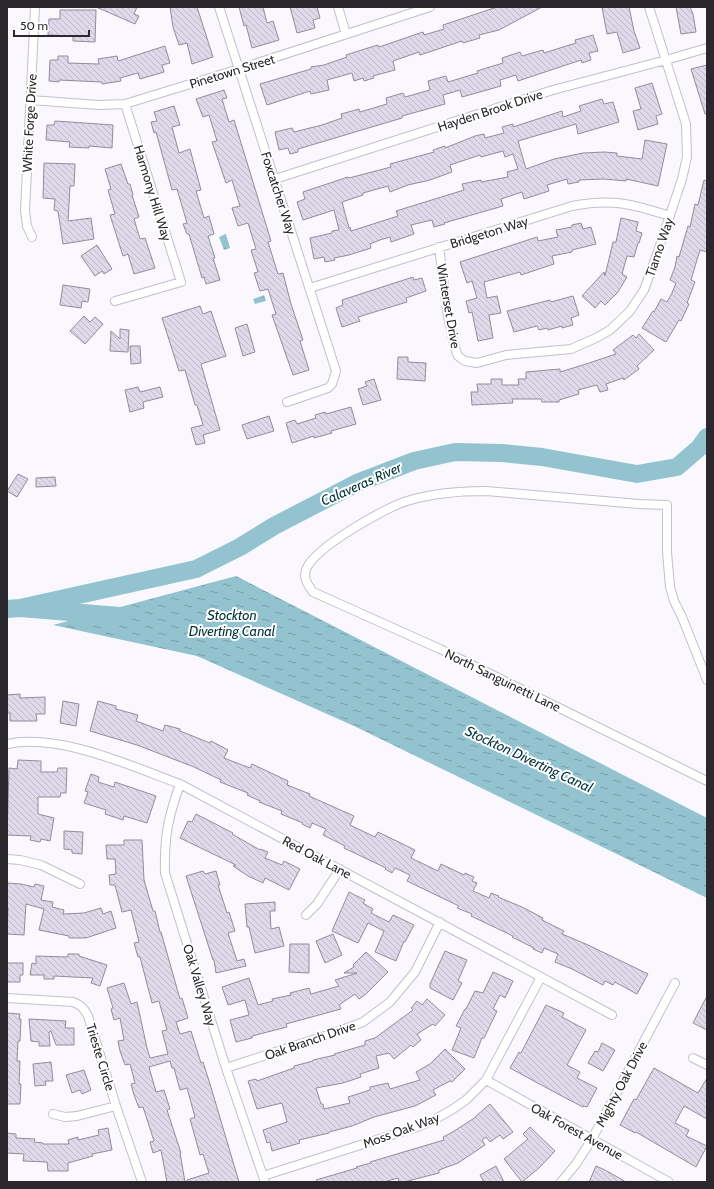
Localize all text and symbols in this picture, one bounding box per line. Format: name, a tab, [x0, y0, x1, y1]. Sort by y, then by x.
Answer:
scale bar	[14, 12, 89, 38]
text: 50 m	[20, 18, 48, 33]
street label: Pinetown Street	[187, 50, 277, 92]
street label: White Forge Drive	[18, 73, 40, 173]
street label: Hayden Brook Drive	[436, 85, 545, 135]
street label: Harmony Hill Way	[131, 143, 175, 243]
street label: Foxcatcher Way	[258, 149, 300, 237]
street label: Bridgeton Way	[448, 212, 530, 251]
street label: Tiamo Way	[641, 215, 677, 279]
street label: Winterset Drive	[434, 262, 464, 350]
water label: Calaveras River	[318, 458, 405, 510]
water label: Stockton Diverting Canal	[189, 606, 276, 640]
street label: North Sanguinetti Lane	[443, 645, 564, 715]
water label: Stockton Diverting Canal	[462, 722, 596, 797]
street label: Red Oak Lane	[280, 832, 355, 882]
street label: Oak Valley Way	[180, 942, 220, 1028]
street label: Oak Branch Drive	[262, 1017, 358, 1063]
street label: Trieste Circle	[83, 1022, 119, 1093]
street label: Mighty Oak Drive	[592, 1038, 650, 1129]
street label: Oak Forest Avenue	[528, 1099, 626, 1163]
street label: Moss Oak Way	[360, 1109, 442, 1151]

